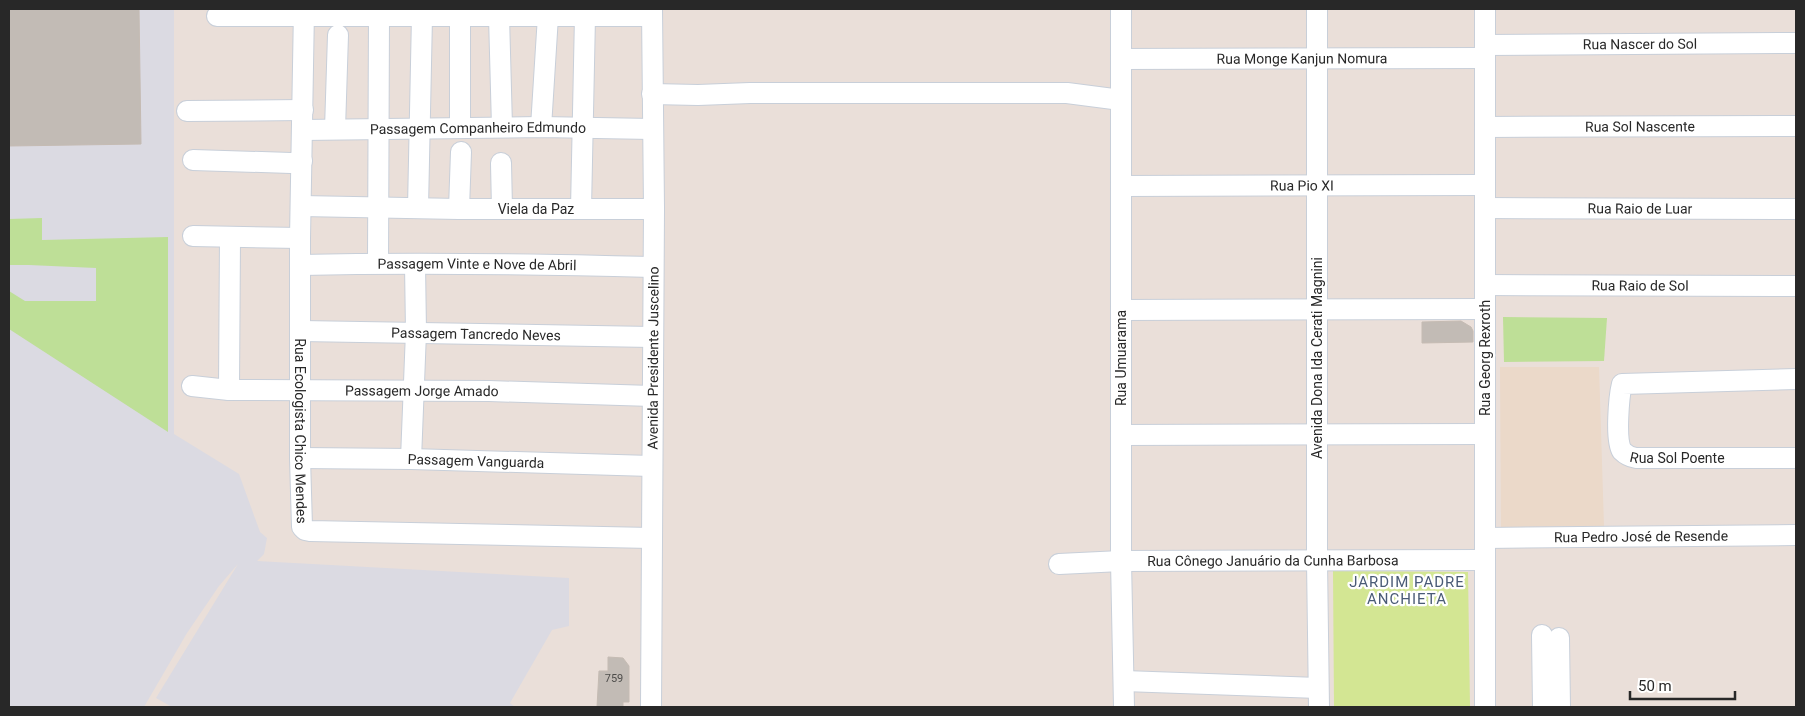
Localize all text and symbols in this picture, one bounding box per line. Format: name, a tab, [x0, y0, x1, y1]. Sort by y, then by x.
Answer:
street label: Rua Nascer do Sol	[1583, 36, 1697, 52]
street label: Rua Monge Kanjun Nomura	[1217, 50, 1387, 67]
street label: Rua Sol Nascente	[1585, 118, 1695, 135]
street label: Passagem Companheiro Edmundo	[370, 119, 586, 137]
street label: Rua Pio XI	[1270, 177, 1334, 194]
street label: Rua Raio de Luar	[1588, 200, 1693, 217]
street label: Viela da Paz	[498, 201, 574, 217]
street label: Passagem Vinte e Nove de Abril	[377, 256, 577, 273]
street label: Avenida Dona Ida Cerati Magnini	[1309, 257, 1325, 459]
street label: Avenida Presidente Juscelino	[645, 266, 662, 450]
street label: Rua Raio de Sol	[1591, 277, 1689, 294]
street label: Rua Georg Rexroth	[1477, 300, 1493, 416]
street label: Rua Umuarama	[1113, 310, 1129, 406]
street label: Passagem Tancredo Neves	[391, 325, 561, 343]
street label: Rua Ecologista Chico Mendes	[292, 338, 310, 524]
street label: Passagem Jorge Amado	[345, 382, 499, 399]
street label: Rua Sol Poente	[1628, 449, 1725, 466]
street label: Passagem Vanguarda	[407, 451, 545, 471]
street label: Rua Pedro José de Resende	[1554, 528, 1728, 545]
street label: Rua Cônego Januário da Cunha Barbosa	[1147, 552, 1399, 569]
district label: JARDIM PADRE ANCHIETA	[1349, 573, 1465, 608]
scale bar	[1630, 668, 1735, 700]
house number: 759	[605, 672, 623, 685]
text: 50 m	[1638, 677, 1672, 695]

